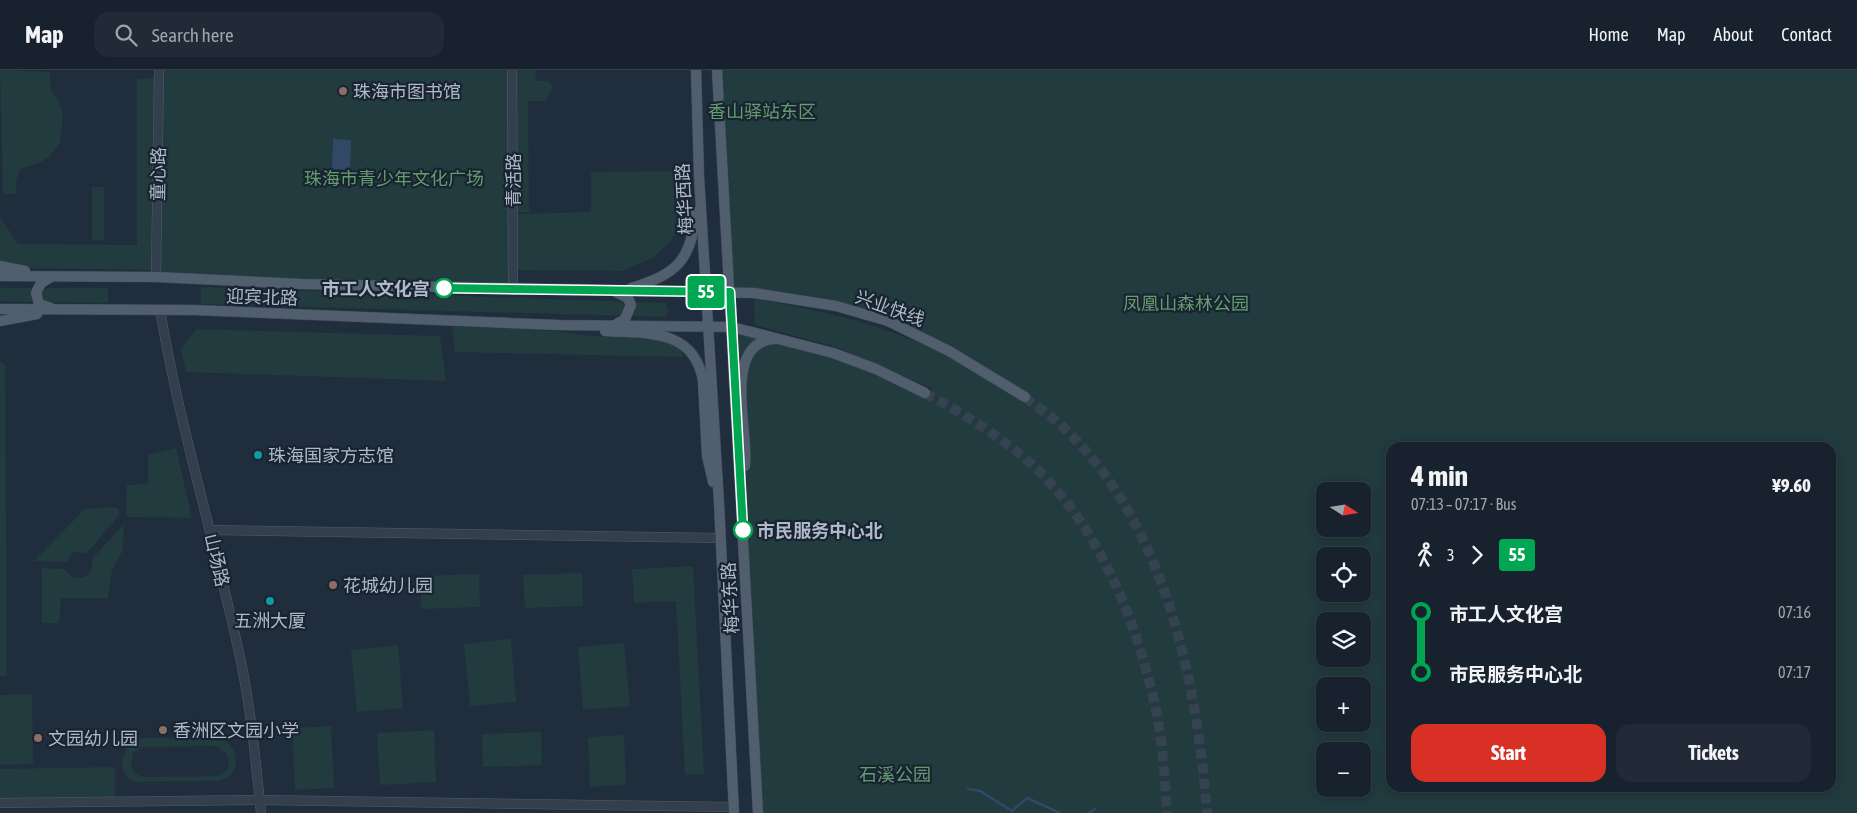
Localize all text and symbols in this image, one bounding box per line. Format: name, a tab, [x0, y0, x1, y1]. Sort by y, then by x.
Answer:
search box	[94, 12, 444, 57]
text: Map	[25, 21, 64, 48]
icon: search	[112, 21, 140, 49]
text: Search here	[152, 24, 234, 46]
text: Home	[1589, 24, 1629, 45]
text: Map	[1657, 24, 1686, 45]
text: About	[1714, 24, 1753, 45]
text: Contact	[1781, 24, 1832, 45]
place label: 珠海市图书馆	[353, 81, 461, 102]
marker: 珠海市图书馆	[337, 85, 349, 97]
park label: 香山驿站东区	[708, 101, 816, 122]
street label: 童心路	[147, 147, 169, 201]
street label: 青活路	[503, 153, 524, 207]
street label: 梅华西路	[672, 162, 696, 236]
park label: 珠海市青少年文化广场	[304, 168, 484, 189]
line badge: 55	[684, 276, 728, 308]
place label: 市工人文化宫	[322, 278, 430, 299]
marker: 市工人文化宫	[434, 278, 454, 298]
text: 55	[698, 281, 714, 302]
street label: 迎宾北路	[226, 285, 298, 309]
street label: 兴业快线	[853, 286, 927, 330]
park label: 凤凰山森林公园	[1123, 293, 1249, 314]
place label: 珠海国家方志馆	[268, 445, 394, 466]
marker: 珠海国家方志馆	[252, 449, 264, 461]
text: 4 min	[1411, 460, 1468, 492]
text: ¥9.60	[1772, 474, 1811, 496]
north arrow	[1316, 482, 1371, 538]
map controls	[1316, 482, 1371, 797]
text: 07:13 – 07:17 · Bus	[1411, 495, 1516, 513]
marker: 市民服务中心北	[733, 520, 753, 540]
place label: 市民服务中心北	[757, 520, 883, 541]
street label: 山场路	[201, 531, 233, 589]
icon: walk	[1411, 541, 1439, 569]
icon: forward	[1463, 541, 1491, 569]
text: 55	[1509, 544, 1525, 565]
text: 3	[1447, 546, 1455, 564]
button: locate	[1316, 547, 1371, 602]
street label: 梅华东路	[718, 561, 742, 635]
place label: 花城幼儿园	[343, 575, 433, 596]
marker: 花城幼儿园	[327, 579, 339, 591]
marker: 五洲大厦	[264, 595, 276, 607]
text: 市工人文化宫	[1449, 603, 1563, 625]
text: 07:16	[1778, 603, 1811, 621]
place label: 五洲大厦	[234, 610, 306, 631]
button: layers	[1316, 612, 1371, 667]
text: 市民服务中心北	[1449, 663, 1582, 685]
text: 07:17	[1778, 663, 1811, 681]
button: +	[1316, 677, 1371, 732]
place label: 香洲区文园小学	[173, 720, 299, 741]
marker: 香洲区文园小学	[157, 724, 169, 736]
button: Start	[1411, 724, 1606, 782]
button: Tickets	[1616, 724, 1811, 782]
place label: 文园幼儿园	[48, 728, 138, 749]
marker: 文园幼儿园	[32, 732, 44, 744]
button: −	[1316, 742, 1371, 797]
park label: 石溪公园	[859, 764, 931, 785]

